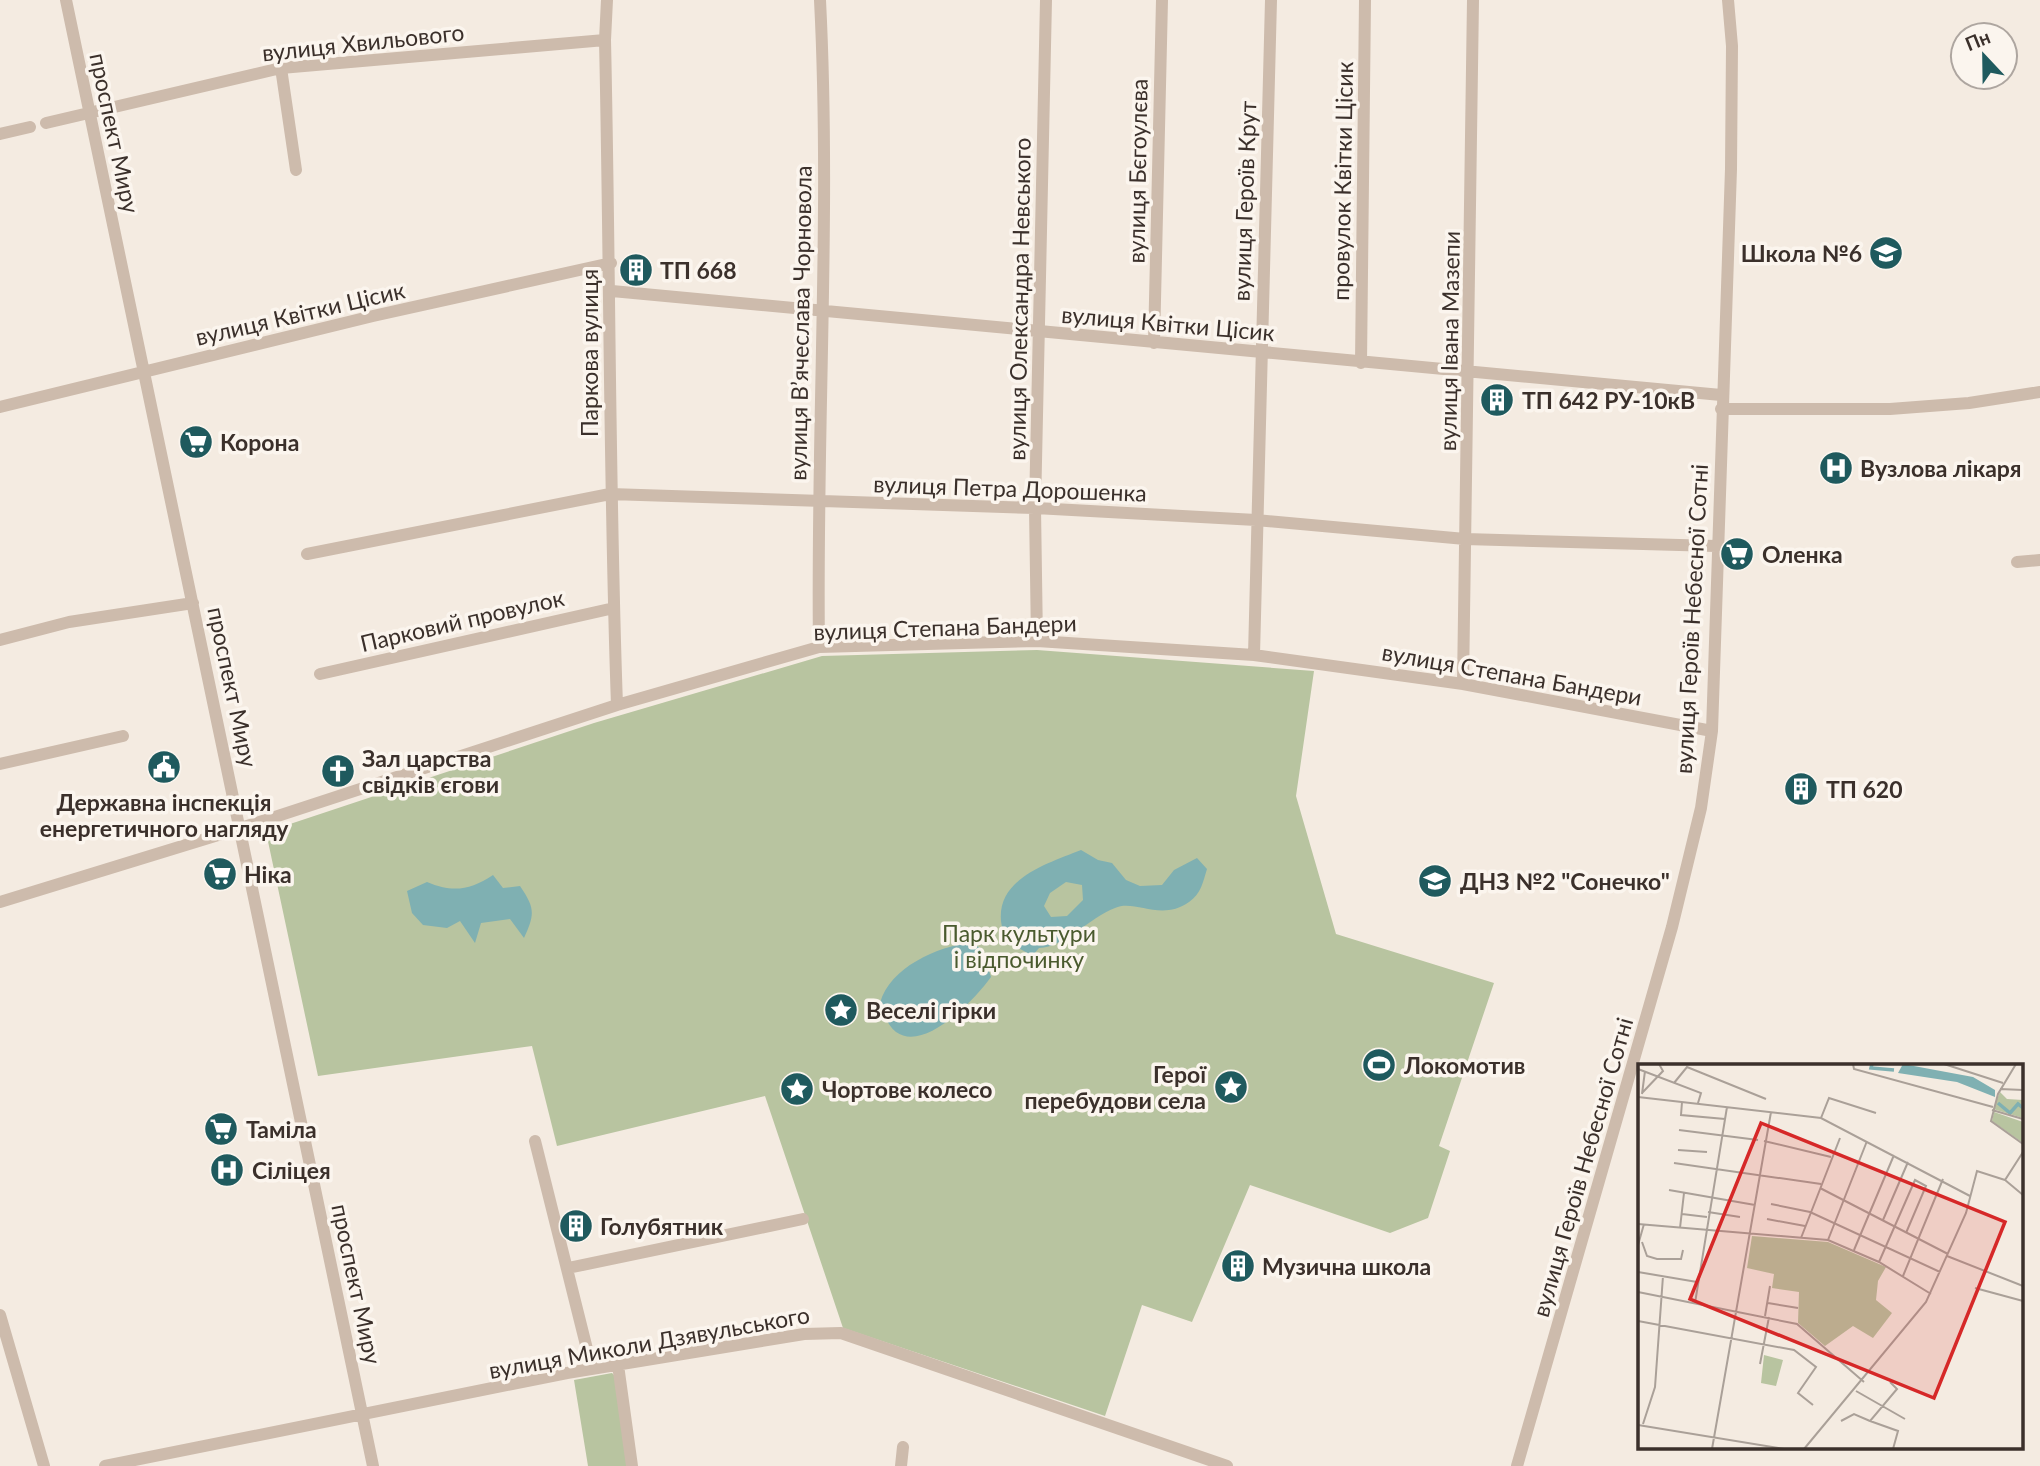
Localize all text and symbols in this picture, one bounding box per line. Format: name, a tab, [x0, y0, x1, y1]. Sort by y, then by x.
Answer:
street label: вулиця Хвильового	[261, 17, 465, 67]
north arrow	[1949, 21, 2019, 91]
text: Пн	[1962, 24, 1993, 55]
street label: проспект Миру	[84, 50, 146, 216]
street label: провулок Квітки Цісик	[1326, 61, 1358, 301]
street label: вулиця Бєгоулєва	[1121, 78, 1153, 264]
street label: вулиця Героїв Крут	[1227, 100, 1261, 302]
street label: вулиця Олександра Невського	[1002, 137, 1036, 461]
street label: вулиця Вʼячеслава Чорновола	[783, 165, 817, 481]
street label: вулиця Івана Мазепи	[1433, 231, 1465, 451]
school or university icon: Школа №6	[1867, 234, 1905, 272]
place label: Школа №6	[1741, 239, 1862, 267]
building icon: ТП 668	[617, 251, 655, 289]
place label: ТП 668	[660, 256, 737, 284]
street label: Паркова вулиця	[575, 269, 603, 437]
street label: вулиця Квітки Цісик	[193, 275, 407, 351]
street label: вулиця Квітки Цісик	[1060, 300, 1276, 346]
building icon: ТП 642 РУ-10кВ	[1478, 381, 1516, 419]
place label: ТП 642 РУ-10кВ	[1522, 386, 1695, 414]
supermarket icon: Корона	[177, 423, 215, 461]
place label: Корона	[220, 428, 299, 456]
hospital icon: Вузлова лікаря	[1817, 449, 1855, 487]
place label: Вузлова лікаря	[1860, 454, 2021, 482]
street label: вулиця Героїв Небесної Сотні	[1669, 463, 1713, 775]
street label: вулиця Петра Дорошенка	[873, 469, 1147, 507]
supermarket icon: Оленка	[1718, 535, 1756, 573]
place label: Оленка	[1762, 540, 1843, 568]
street label: Парковий провулок	[357, 583, 567, 657]
street label: проспект Миру	[202, 604, 264, 770]
street label: вулиця Степана Бандери	[813, 608, 1077, 646]
street label: вулиця Степана Бандери	[1380, 637, 1644, 711]
place label: Зал царства свідків єгови	[362, 744, 499, 798]
public building icon: Державна інспекція енергетичного нагляду	[145, 748, 183, 786]
church icon: Зал царства свідків єгови	[319, 752, 357, 790]
building icon: ТП 620	[1782, 770, 1820, 808]
place label: ТП 620	[1826, 775, 1903, 803]
place label: Державна інспекція енергетичного нагляду	[40, 788, 289, 842]
supermarket icon: Ніка	[201, 855, 239, 893]
place label: Ніка	[244, 860, 292, 888]
school or university icon: ДНЗ №2 "Сонечко"	[1416, 862, 1454, 900]
place label: ДНЗ №2 "Сонечко"	[1460, 867, 1670, 895]
park label: Парк культури і відпочинку	[942, 919, 1096, 973]
place icon: Веселі гірки	[822, 991, 860, 1029]
place label: Веселі гірки	[866, 996, 996, 1024]
street label: вулиця Героїв Небесної Сотні	[1526, 1014, 1638, 1320]
sports icon: Локомотив	[1360, 1046, 1398, 1084]
place label: Локомотив	[1403, 1051, 1525, 1079]
place label: Герої перебудови села	[1024, 1060, 1207, 1114]
inset map	[1638, 1064, 2022, 1448]
place icon: Герої перебудови села	[1212, 1068, 1250, 1106]
place icon: Чортове колесо	[778, 1070, 816, 1108]
place label: Чортове колесо	[822, 1075, 992, 1103]
supermarket icon: Таміла	[202, 1110, 240, 1148]
place label: Таміла	[246, 1115, 317, 1143]
hospital icon: Сіліцея	[208, 1151, 246, 1189]
place label: Сіліцея	[252, 1156, 331, 1184]
street label: проспект Миру	[326, 1201, 388, 1367]
building icon: Голубятник	[557, 1207, 595, 1245]
place label: Голубятник	[600, 1212, 724, 1240]
building icon: Музична школа	[1219, 1247, 1257, 1285]
place label: Музична школа	[1262, 1252, 1431, 1280]
street label: вулиця Миколи Дзявульського	[486, 1300, 812, 1384]

